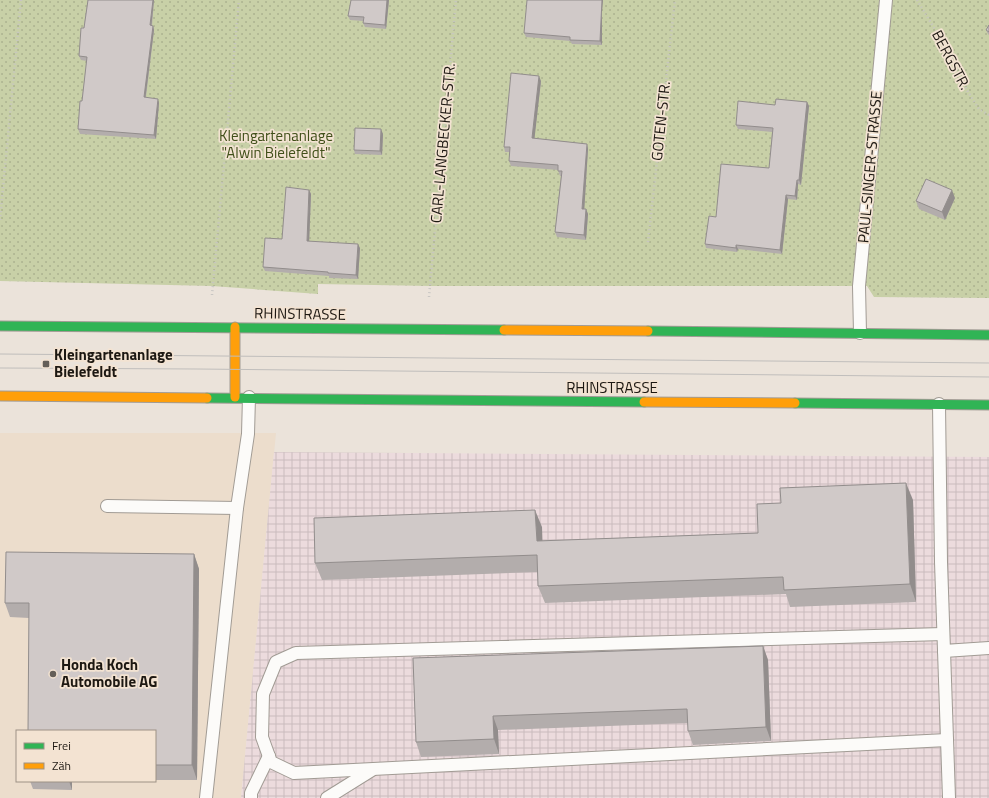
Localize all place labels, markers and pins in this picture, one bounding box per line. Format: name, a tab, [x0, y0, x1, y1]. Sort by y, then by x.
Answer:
place label: Kleingartenanlage Bielefeldt	[54, 343, 173, 383]
marker: Kleingartenanlage Bielefeldt	[41, 359, 51, 369]
place label: Honda Koch Automobile AG	[61, 653, 157, 693]
marker: Honda Koch Automobile AG	[48, 669, 58, 679]

